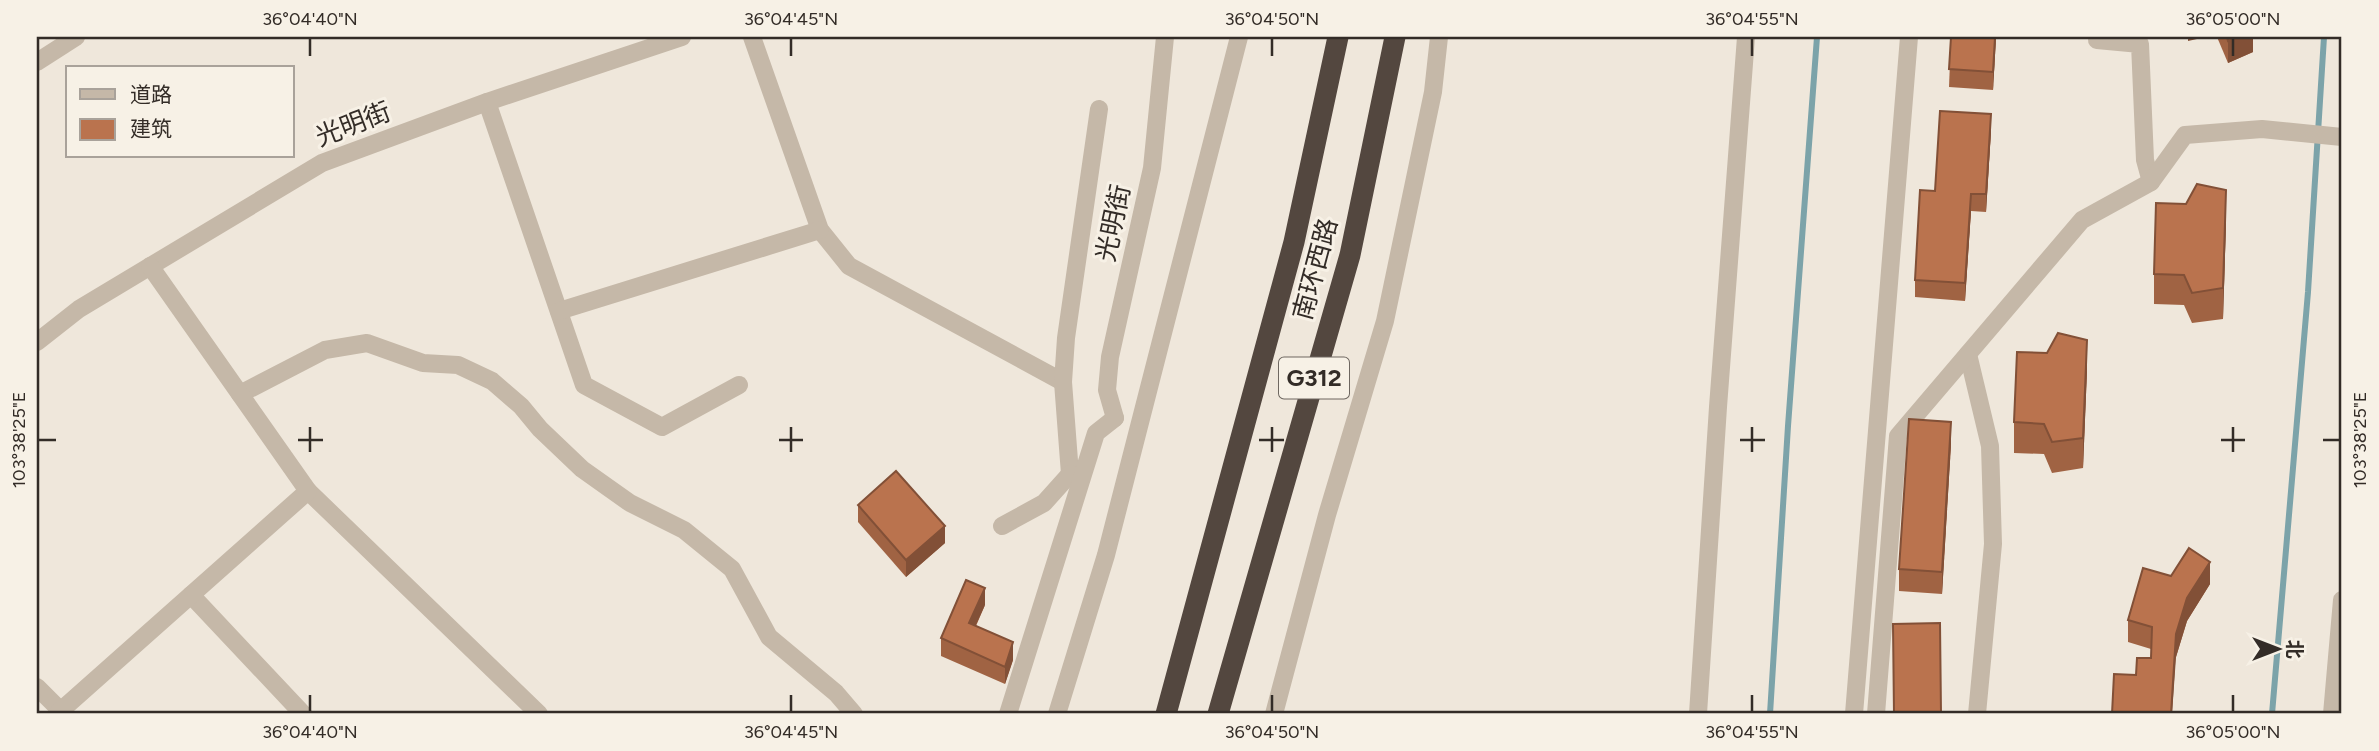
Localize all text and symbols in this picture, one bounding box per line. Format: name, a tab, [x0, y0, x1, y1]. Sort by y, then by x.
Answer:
text: 36°04'40"N	[262, 8, 358, 30]
text: 36°04'45"N	[744, 8, 838, 30]
text: 36°04'50"N	[1225, 8, 1319, 30]
text: 36°04'55"N	[1705, 8, 1799, 30]
text: 36°05'00"N	[2186, 8, 2280, 30]
legend	[66, 66, 294, 158]
text: 道路	[130, 82, 172, 107]
street label: 光明街	[311, 95, 395, 153]
text: 建筑	[130, 116, 172, 141]
street label: 光明街	[1089, 182, 1137, 264]
street label: 南环西路	[1286, 215, 1344, 323]
road number: G312	[1279, 358, 1349, 398]
text: 103°38'25"E	[8, 392, 30, 488]
text: 103°38'25"E	[2349, 392, 2371, 488]
north arrow	[2242, 614, 2312, 684]
text: 北	[2283, 639, 2306, 659]
text: 36°04'40"N	[262, 721, 358, 743]
text: 36°04'45"N	[744, 721, 838, 743]
text: 36°04'50"N	[1225, 721, 1319, 743]
text: 36°04'55"N	[1705, 721, 1799, 743]
text: 36°05'00"N	[2186, 721, 2280, 743]

